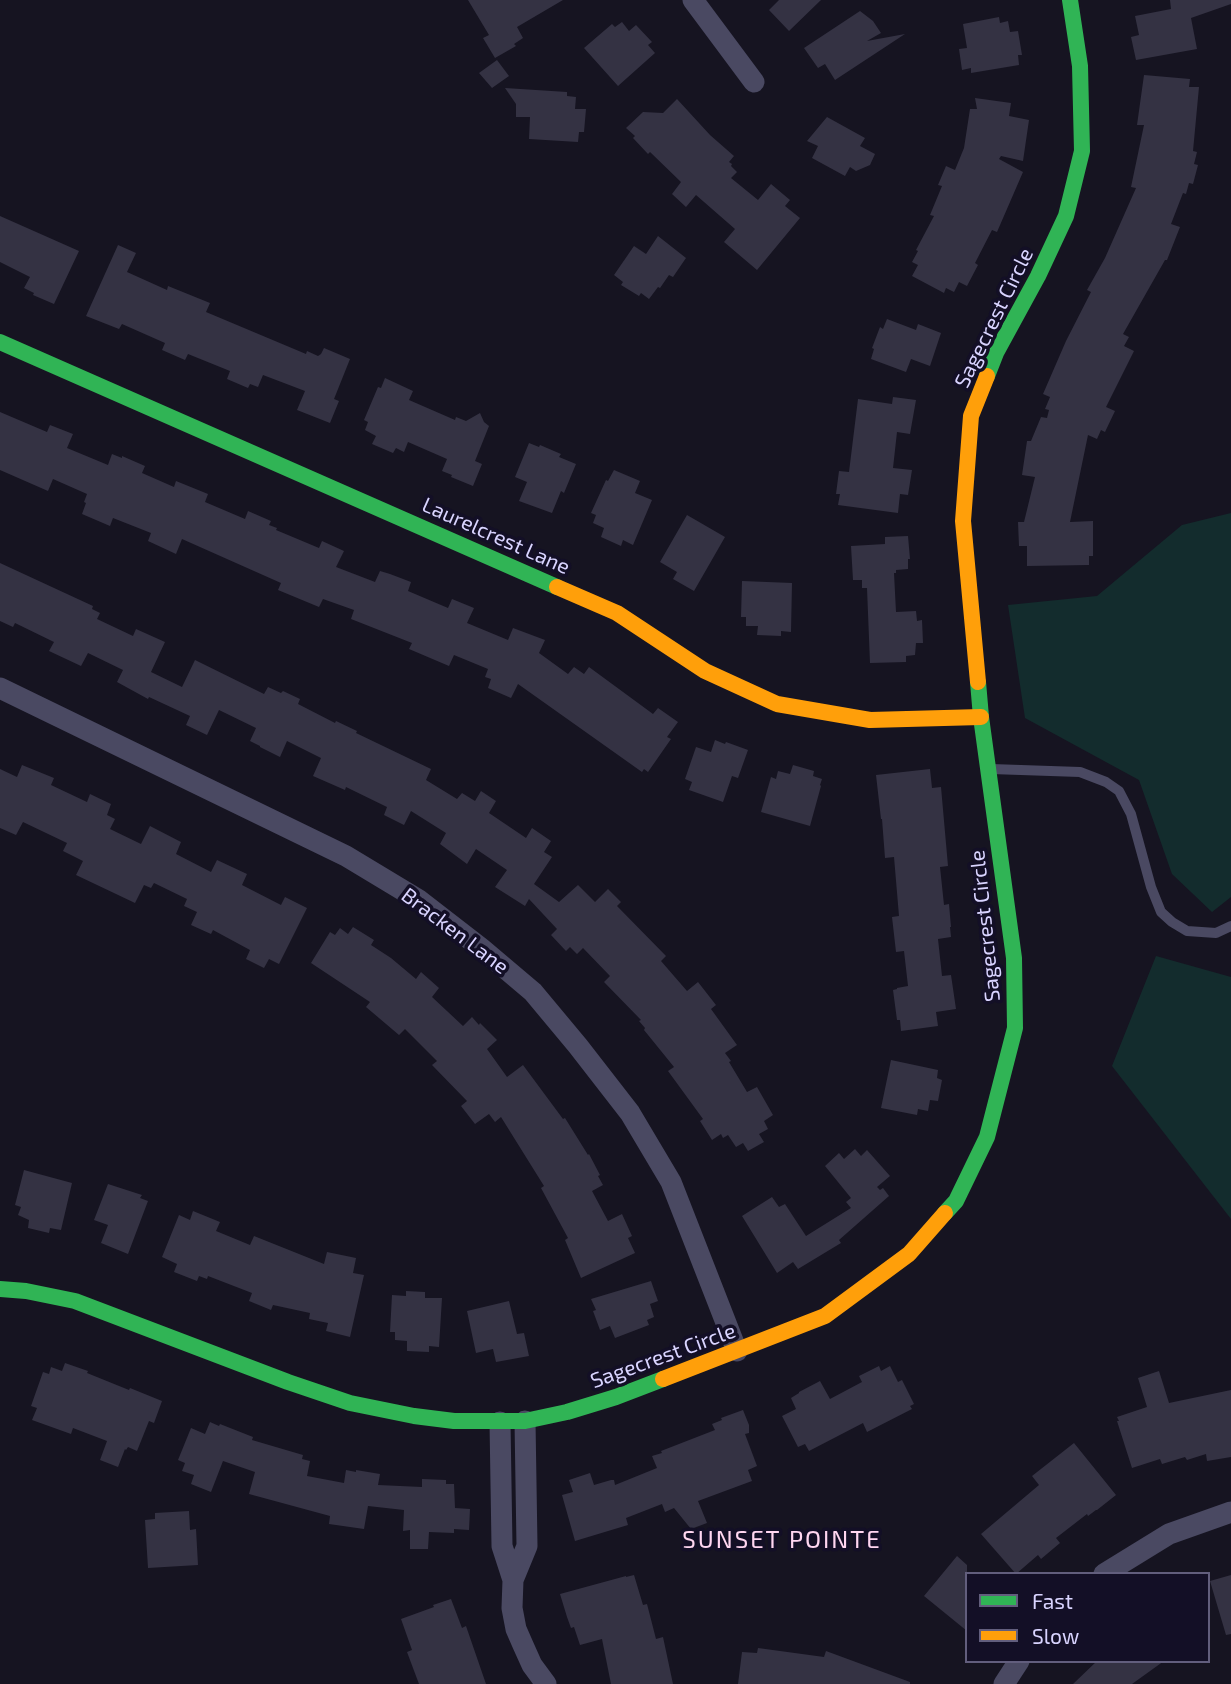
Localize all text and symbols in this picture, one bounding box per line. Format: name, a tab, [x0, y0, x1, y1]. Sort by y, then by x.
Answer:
street label: Sagecrest Circle	[949, 244, 1039, 392]
street label: Laurelcrest Lane	[418, 492, 574, 580]
street label: Sagecrest Circle	[965, 849, 1005, 1003]
street label: Bracken Lane	[396, 883, 514, 979]
street label: Sagecrest Circle	[587, 1318, 739, 1394]
district label: SUNSET POINTE	[684, 1526, 880, 1554]
legend	[965, 1572, 1210, 1663]
text: Fast	[1032, 1588, 1073, 1613]
text: Slow	[1032, 1623, 1079, 1648]

